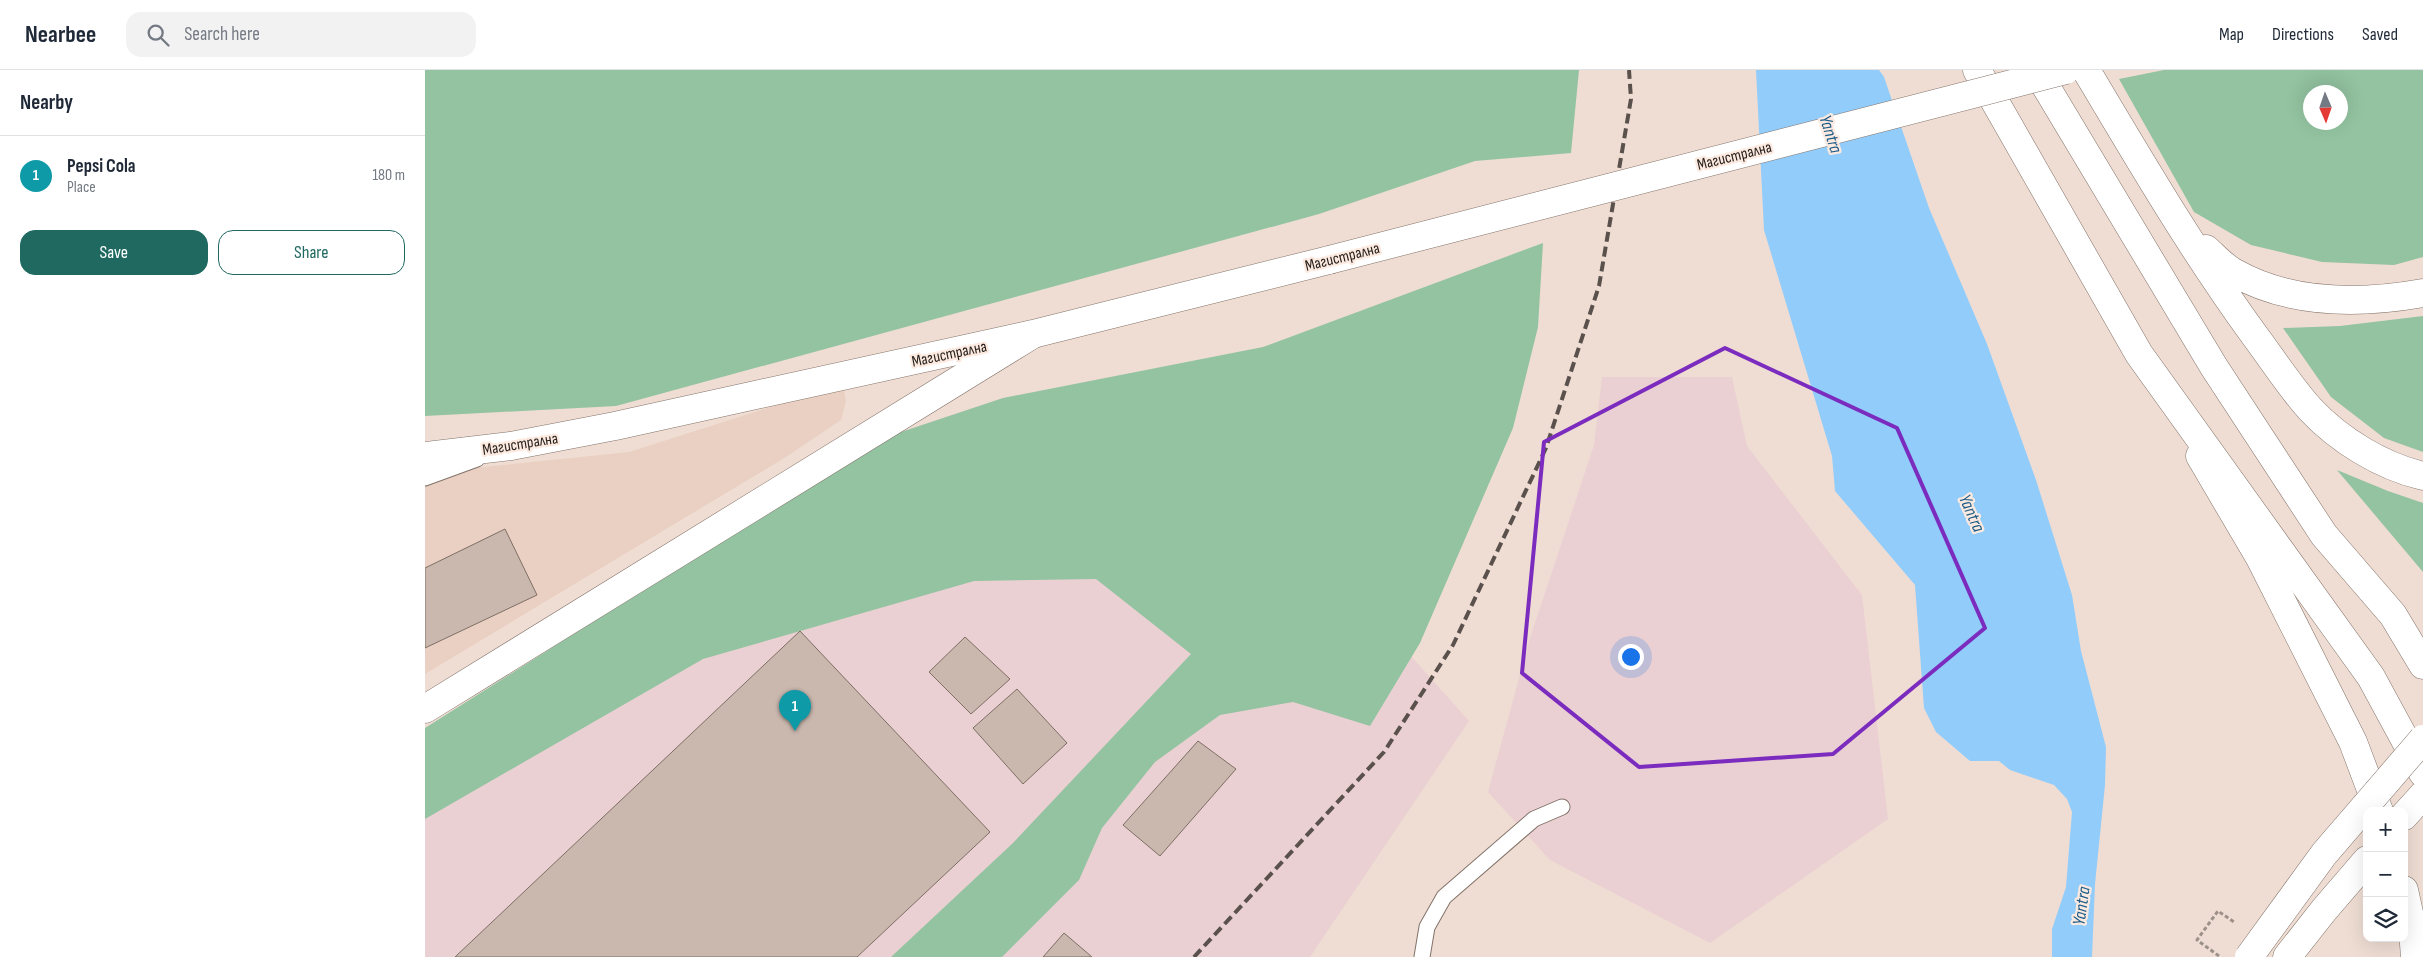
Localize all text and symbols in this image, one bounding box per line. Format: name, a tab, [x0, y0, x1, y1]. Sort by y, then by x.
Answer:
search box	[126, 12, 476, 57]
text: Nearbee	[25, 20, 96, 49]
icon: search	[144, 21, 172, 49]
text: Search here	[184, 23, 260, 46]
text: Map	[2219, 24, 2244, 45]
text: Directions	[2272, 24, 2334, 45]
text: Saved	[2362, 24, 2398, 45]
north arrow	[2303, 85, 2348, 130]
text: Nearby	[20, 90, 73, 115]
water label: Yantra	[1815, 112, 1847, 157]
street label: Магистрална	[1695, 138, 1774, 175]
text: Pepsi Cola	[67, 155, 136, 178]
text: 1	[33, 166, 39, 185]
text: 180 m	[372, 166, 405, 185]
text: Place	[67, 178, 96, 197]
button: Save	[20, 230, 208, 275]
button: Share	[218, 230, 405, 275]
street label: Магистрална	[1303, 239, 1382, 276]
street label: Магистрална	[910, 337, 989, 372]
street label: Магистрална	[481, 429, 559, 460]
water label: Yantra	[1954, 491, 1989, 536]
your location	[1618, 644, 1644, 670]
pin: 1	[779, 690, 811, 731]
map controls	[2363, 807, 2408, 942]
button: +	[2363, 807, 2408, 852]
button: −	[2363, 852, 2408, 897]
water label: Yantra	[2068, 885, 2095, 927]
button: layers	[2363, 897, 2408, 942]

